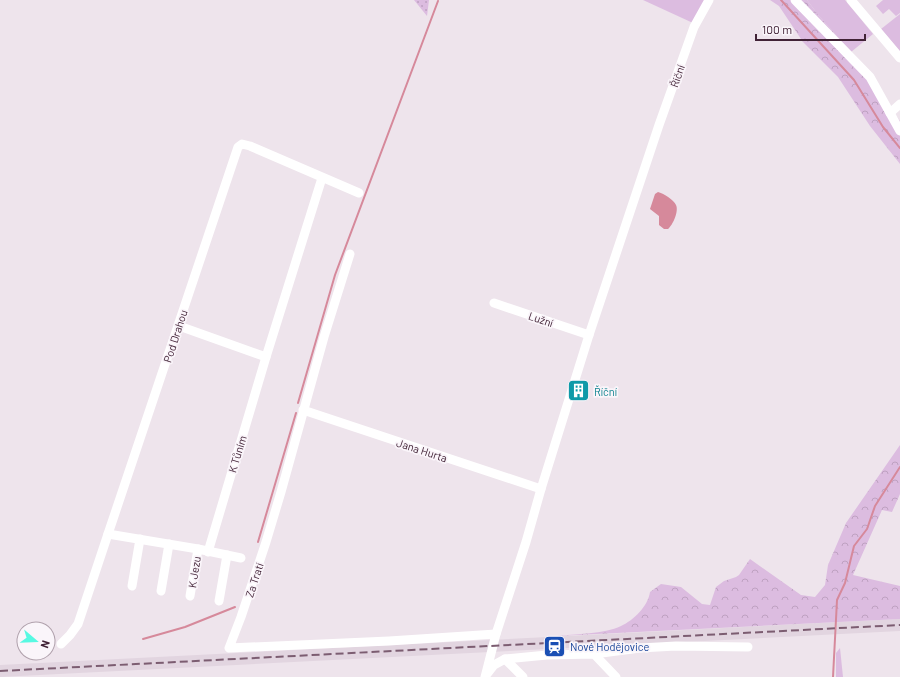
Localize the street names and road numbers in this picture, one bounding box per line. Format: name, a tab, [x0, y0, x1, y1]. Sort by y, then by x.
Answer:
street label: Říční	[667, 62, 687, 89]
street label: Pod Drahou	[160, 308, 190, 364]
street label: Lužní	[527, 309, 556, 329]
street label: K Tůním	[225, 434, 249, 474]
street label: Jana Hurta	[395, 436, 449, 464]
street label: K Jezu	[185, 555, 203, 589]
street label: Za Tratí	[242, 561, 266, 599]

